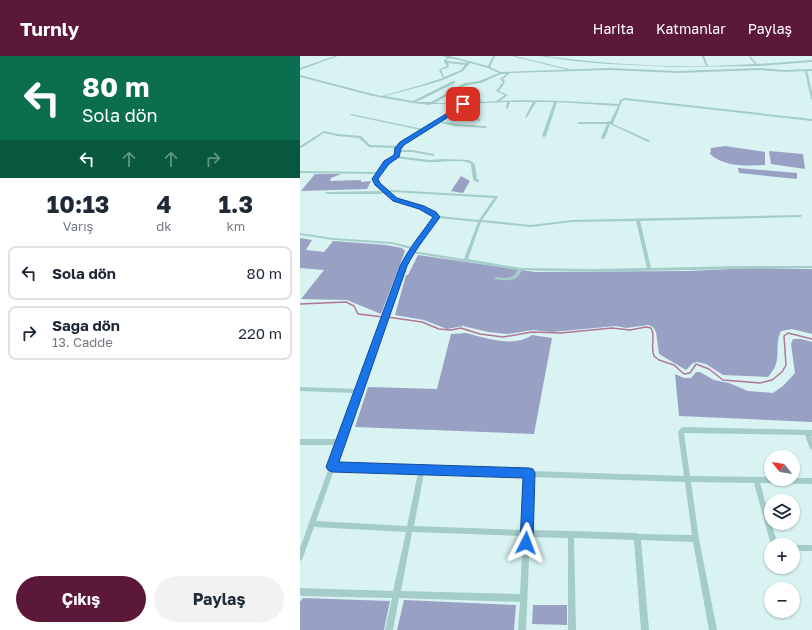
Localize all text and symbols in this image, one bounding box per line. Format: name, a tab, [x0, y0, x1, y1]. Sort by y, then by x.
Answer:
text: Turnly	[20, 17, 79, 40]
text: Harita	[593, 20, 634, 37]
text: Katmanlar	[656, 20, 726, 37]
text: Paylaş	[748, 20, 792, 37]
text: 80 m	[82, 70, 150, 103]
icon: left	[16, 72, 68, 124]
pin	[446, 87, 480, 121]
icon: arrive	[452, 93, 474, 115]
text: Sola dön	[82, 104, 158, 126]
icon: left	[76, 148, 98, 170]
icon: ahead	[118, 148, 140, 170]
icon: ahead	[160, 148, 182, 170]
icon: right	[202, 148, 224, 170]
text: 10:13	[47, 189, 109, 218]
text: 4	[156, 189, 171, 218]
text: 1.3	[218, 189, 253, 218]
text: Varış	[63, 218, 94, 234]
text: dk	[156, 218, 172, 234]
text: km	[226, 218, 245, 234]
icon: left	[18, 262, 40, 284]
text: Sola dön	[52, 264, 116, 282]
text: 80 m	[247, 264, 282, 282]
text: Sağa dön	[52, 316, 120, 334]
icon: right	[18, 322, 40, 344]
text: 220 m	[238, 324, 282, 342]
text: 13. Cadde	[52, 334, 113, 350]
north arrow	[764, 450, 800, 486]
map controls	[764, 450, 800, 618]
button: layers	[764, 494, 800, 530]
position arrow	[505, 522, 547, 564]
button: +	[764, 538, 800, 574]
button: Çıkış	[16, 576, 146, 622]
button: Paylaş	[154, 576, 284, 622]
button: −	[764, 582, 800, 618]

